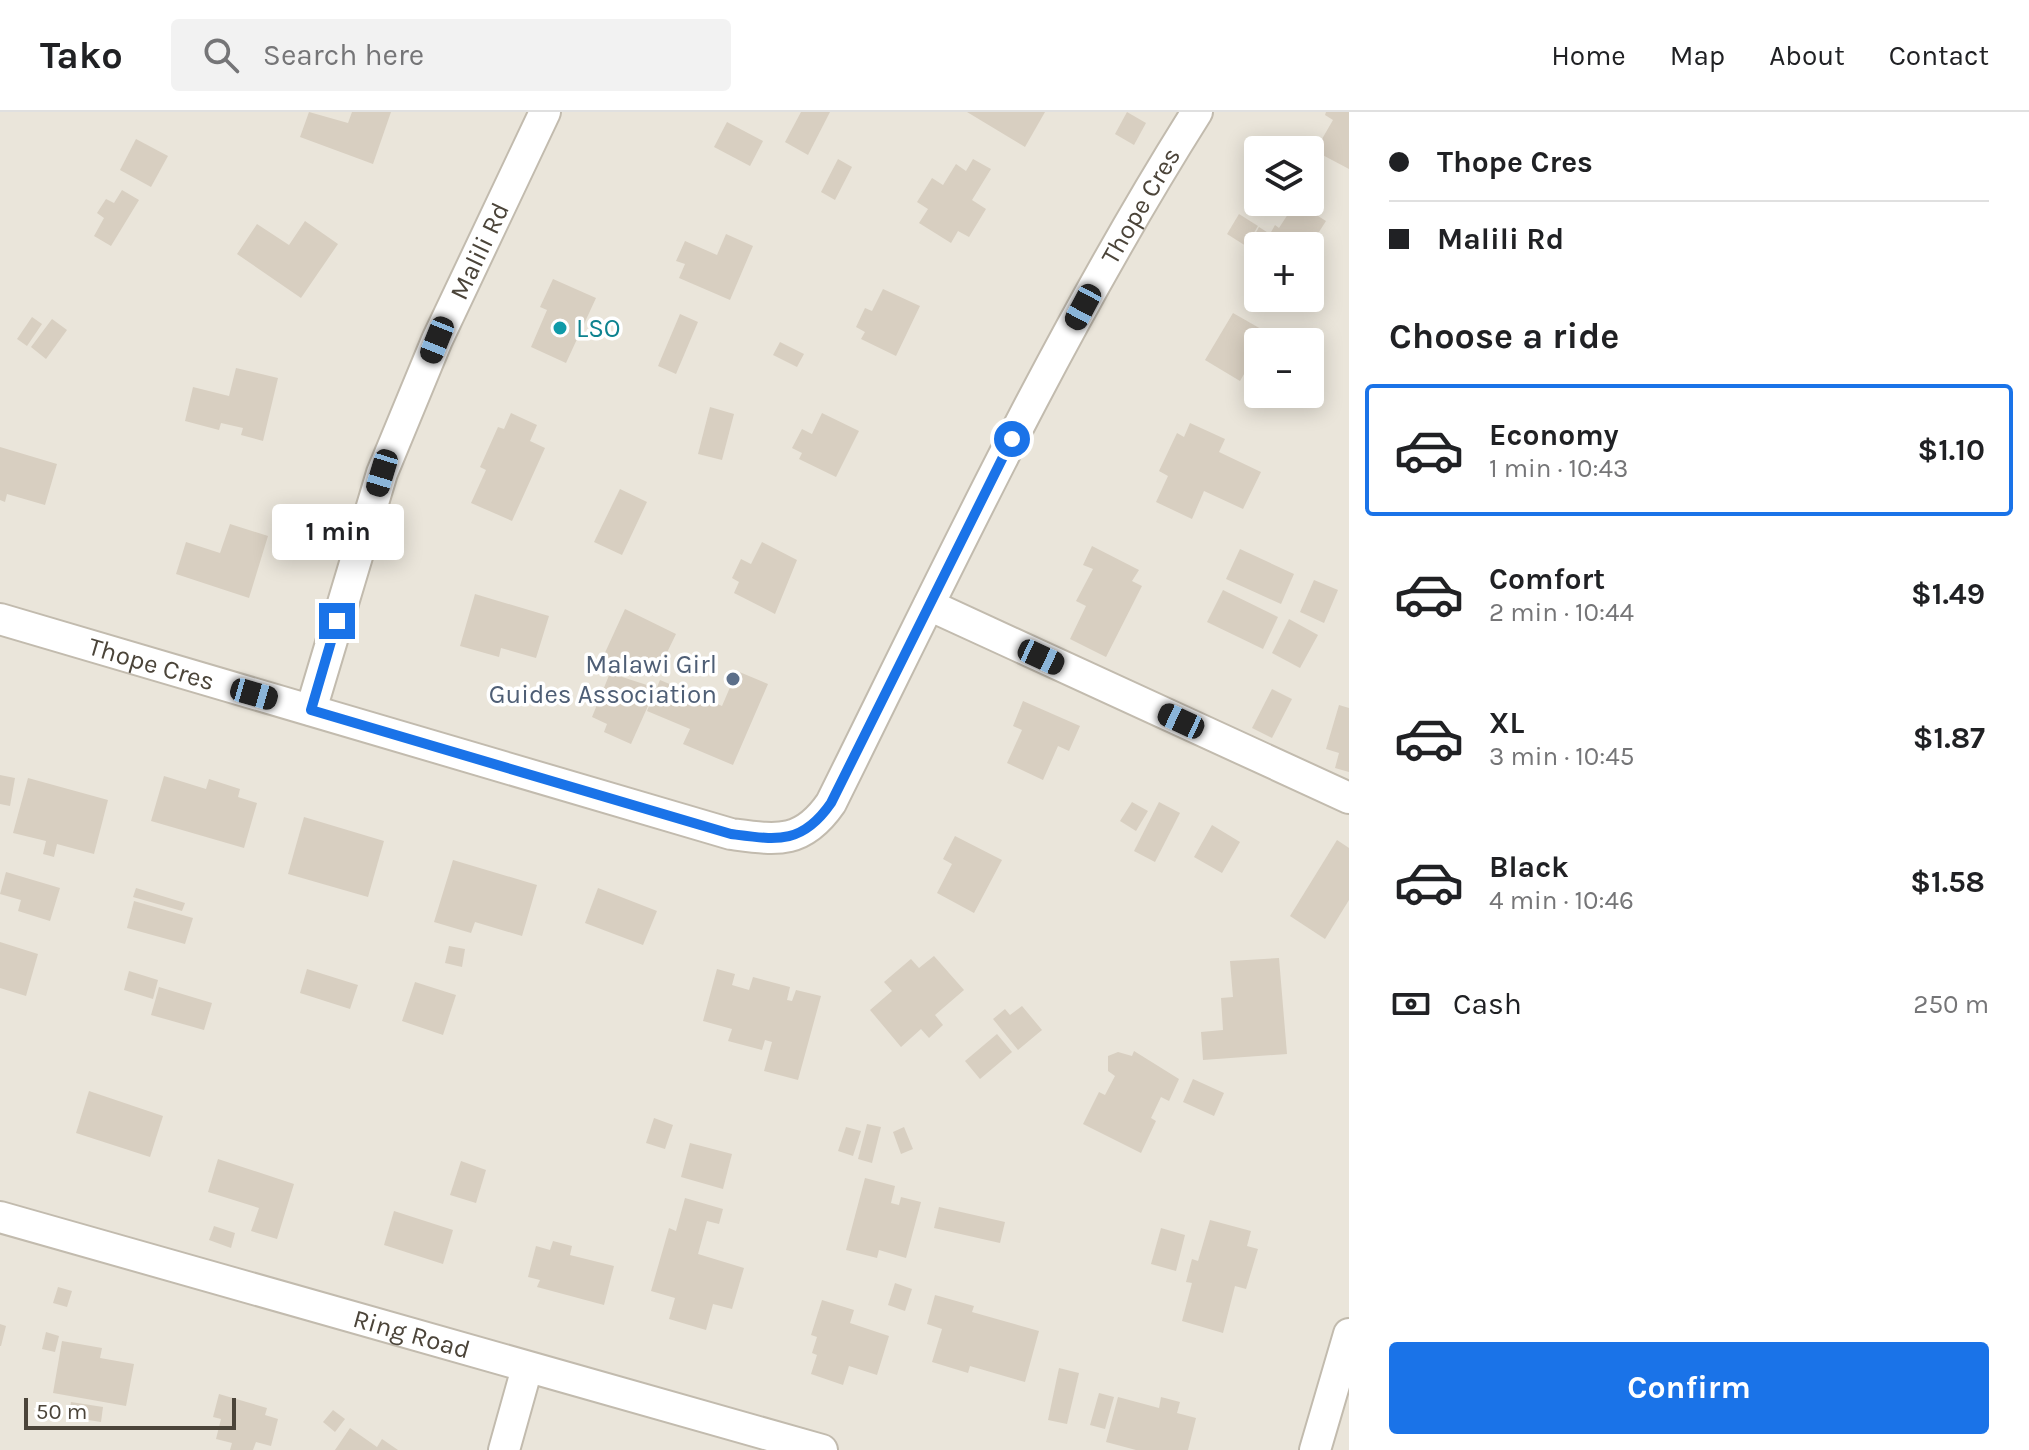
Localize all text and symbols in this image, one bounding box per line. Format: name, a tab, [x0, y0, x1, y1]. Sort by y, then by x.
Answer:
search box	[171, 19, 731, 91]
text: Tako	[40, 33, 123, 78]
icon: search	[199, 33, 243, 77]
text: Search here	[263, 37, 424, 73]
text: Home	[1551, 39, 1626, 72]
text: Map	[1670, 39, 1725, 72]
text: About	[1769, 39, 1845, 72]
text: Contact	[1889, 39, 1989, 72]
map controls	[1244, 136, 1324, 408]
button: layers	[1244, 136, 1324, 216]
street label: Thope Cres	[1095, 142, 1187, 270]
text: Thope Cres	[1437, 144, 1593, 180]
street label: Malili Rd	[443, 197, 516, 305]
text: Malili Rd	[1437, 221, 1564, 257]
button: +	[1244, 232, 1324, 312]
car	[1061, 280, 1105, 334]
car	[417, 313, 457, 367]
place label: LSO	[576, 313, 621, 344]
text: Choose a ride	[1389, 315, 1619, 357]
marker: LSO	[551, 319, 569, 337]
button: −	[1244, 328, 1324, 408]
icon: car	[1393, 414, 1465, 486]
text: Economy	[1489, 417, 1619, 453]
route start	[994, 421, 1030, 457]
text: $1.10	[1918, 432, 1985, 468]
car	[364, 447, 400, 499]
text: 1 min · 10:43	[1489, 453, 1628, 484]
callout: 1 min	[271, 505, 403, 561]
text: 1 min	[305, 516, 371, 547]
icon: car	[1393, 558, 1465, 630]
text: Comfort	[1489, 561, 1605, 597]
text: $1.49	[1911, 576, 1985, 612]
text: 2 min · 10:44	[1489, 597, 1634, 628]
route end	[319, 603, 355, 639]
street label: Thope Cres	[85, 631, 218, 697]
car	[1014, 636, 1068, 678]
place label: Malawi Girl Guides Association	[489, 649, 717, 710]
marker: Malawi Girl Guides Association	[724, 670, 742, 688]
car	[228, 676, 280, 712]
car	[1154, 700, 1208, 742]
icon: car	[1393, 702, 1465, 774]
text: XL	[1489, 705, 1524, 741]
text: $1.87	[1913, 720, 1985, 756]
text: 3 min · 10:45	[1489, 741, 1635, 772]
icon: car	[1393, 846, 1465, 918]
text: Black	[1489, 849, 1569, 885]
text: $1.58	[1910, 864, 1985, 900]
text: 4 min · 10:46	[1489, 885, 1634, 916]
icon: cash	[1389, 982, 1433, 1026]
text: Cash	[1453, 986, 1522, 1022]
text: 250 m	[1913, 989, 1989, 1020]
street label: Ring Road	[350, 1303, 474, 1365]
button: Confirm	[1389, 1342, 1989, 1434]
scale bar	[24, 1394, 236, 1430]
text: 50 m	[36, 1399, 87, 1425]

